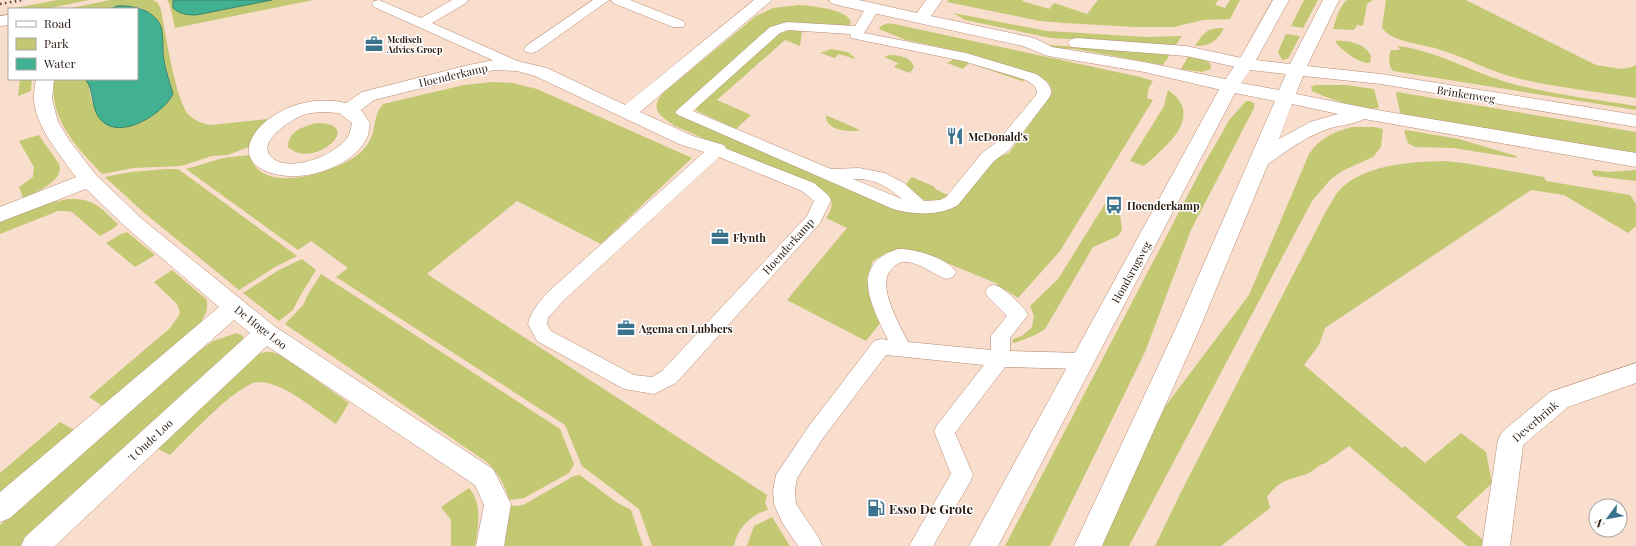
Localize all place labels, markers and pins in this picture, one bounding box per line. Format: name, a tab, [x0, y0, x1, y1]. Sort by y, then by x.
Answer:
place label: Medisch Advies Groep	[386, 33, 443, 55]
office icon: Medisch Advies Groep	[364, 34, 384, 54]
restaurant icon: McDonald's	[945, 126, 965, 146]
place label: McDonald's	[968, 129, 1028, 144]
bus stop icon: Hoenderkamp	[1104, 195, 1124, 215]
place label: Hoenderkamp	[1127, 198, 1200, 213]
office icon: Flynth	[710, 227, 730, 247]
place label: Flynth	[733, 230, 766, 245]
office icon: Agema en Lubbers	[616, 318, 636, 338]
place label: Agema en Lubbers	[638, 321, 733, 336]
fuel station icon: Esso De Grote	[866, 498, 886, 518]
place label: Esso De Grote	[889, 500, 974, 517]

